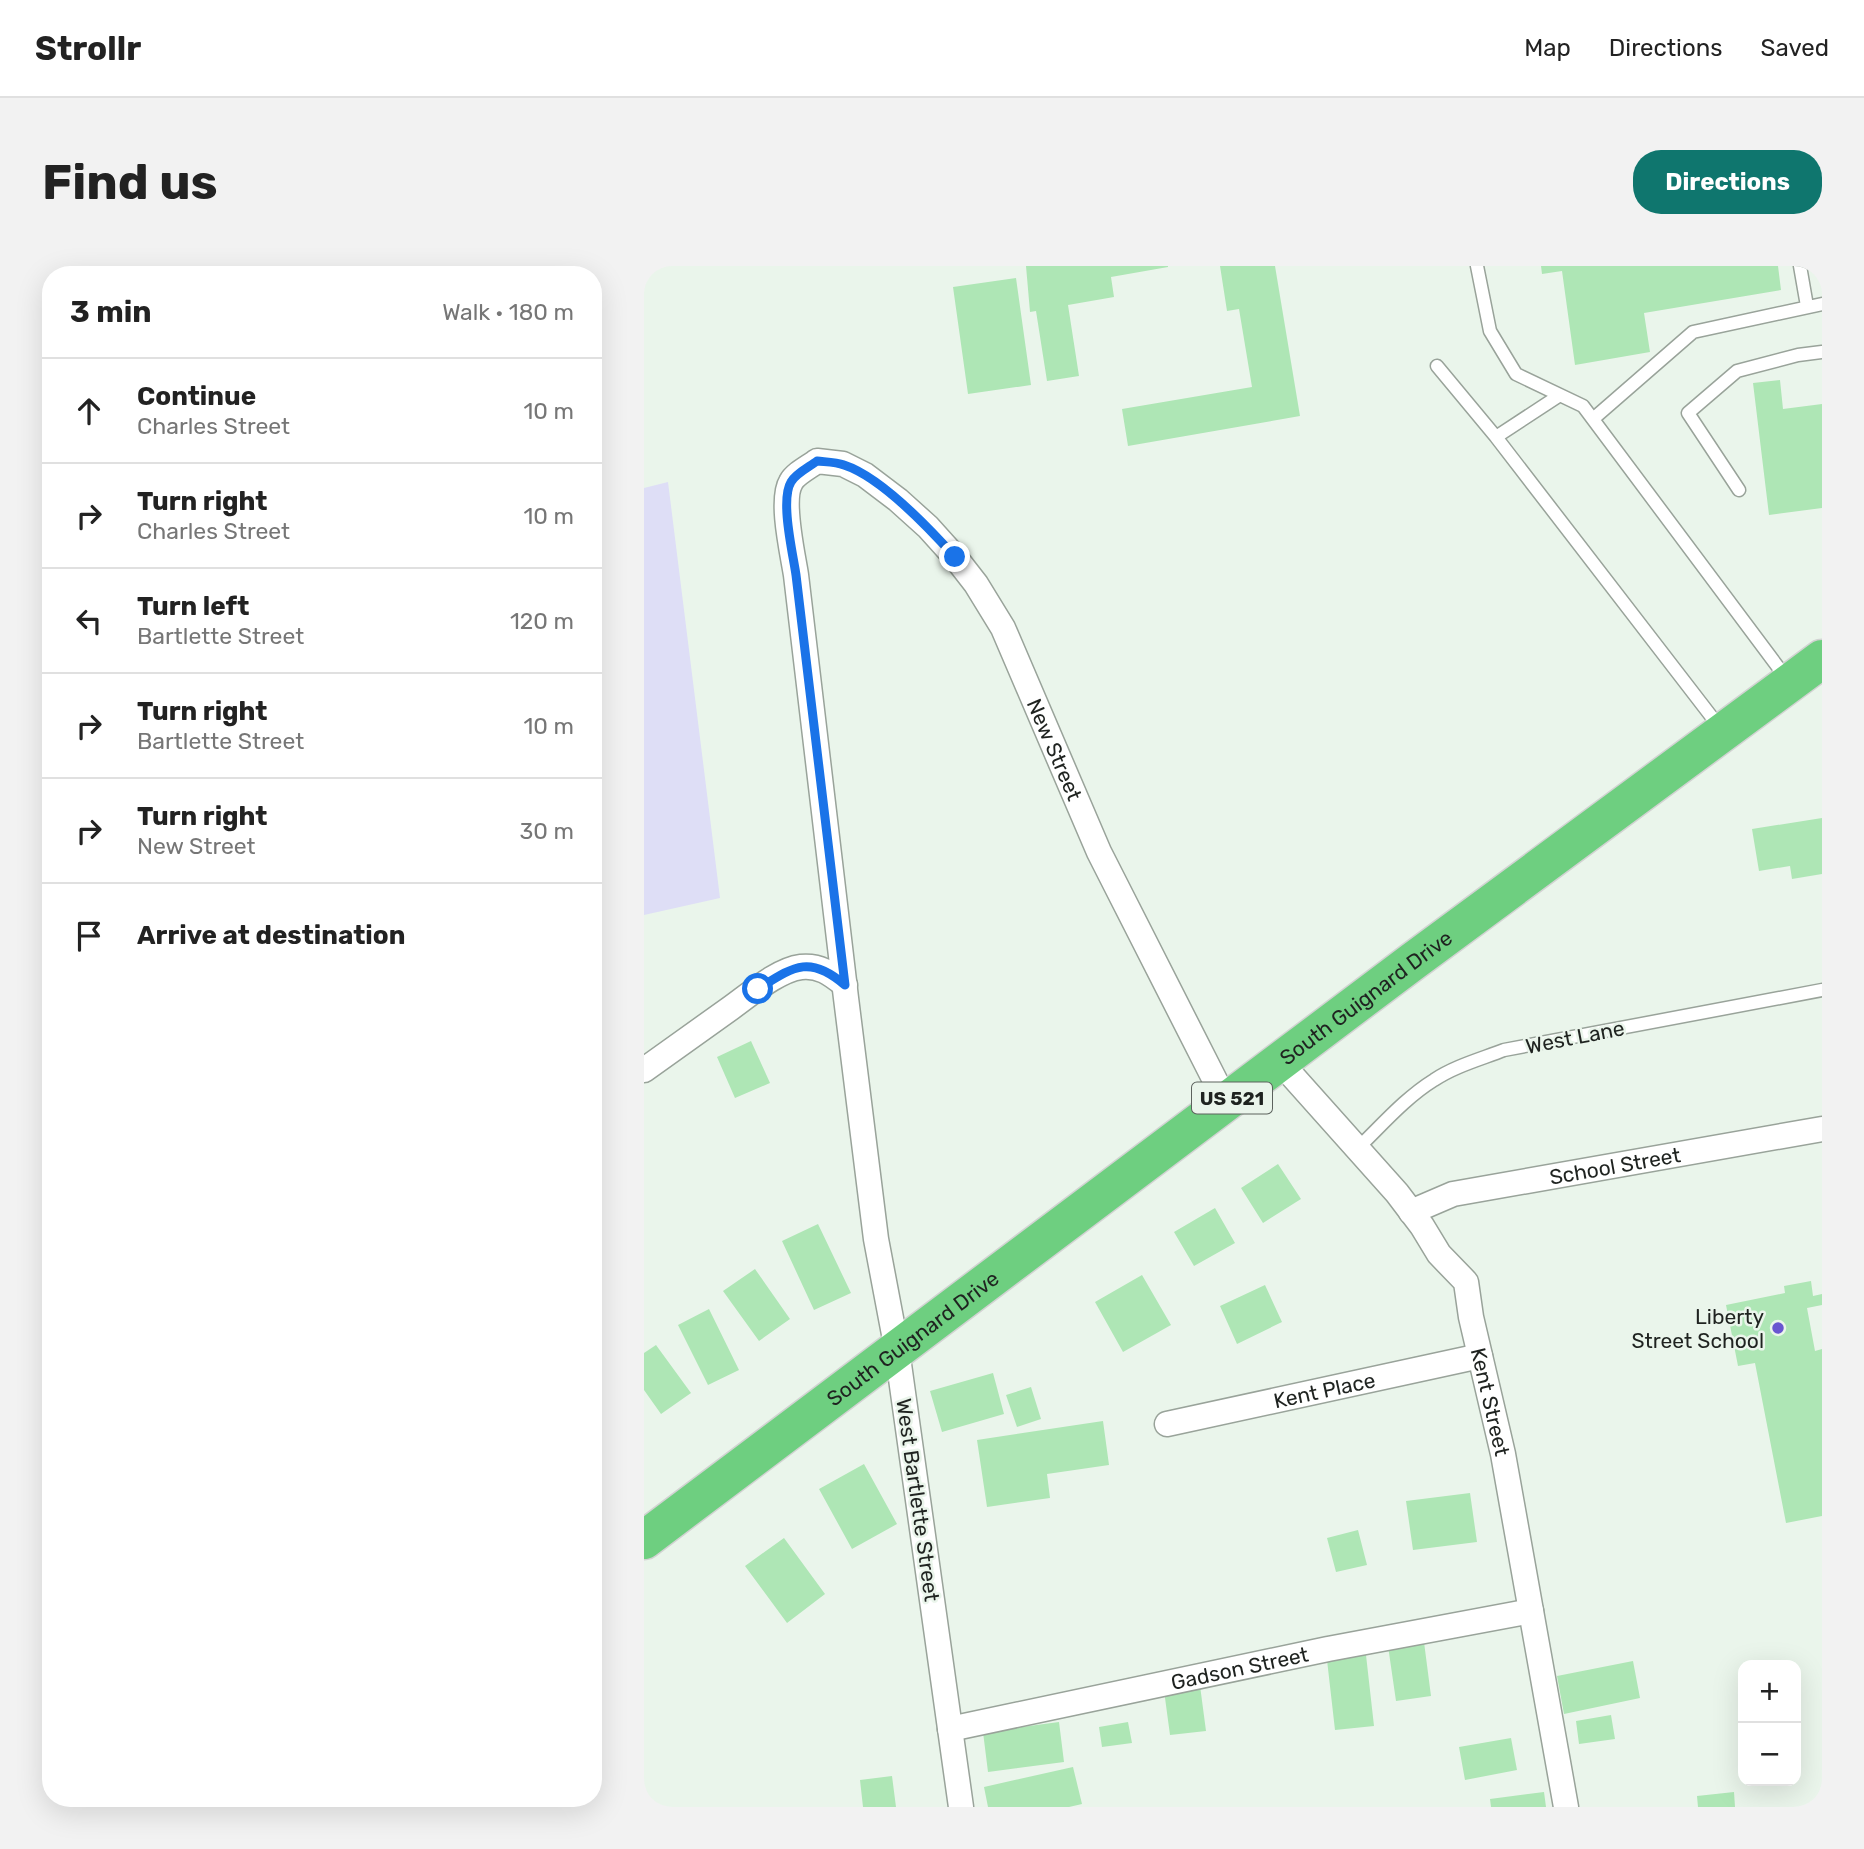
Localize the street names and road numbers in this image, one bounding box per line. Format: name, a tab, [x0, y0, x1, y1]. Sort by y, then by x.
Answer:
street label: New Street	[1022, 695, 1088, 804]
street label: South Guignard Drive	[1275, 924, 1457, 1070]
street label: West Lane	[1523, 1015, 1627, 1059]
road number: US 521	[1192, 1083, 1272, 1114]
street label: School Street	[1547, 1142, 1682, 1189]
street label: South Guignard Drive	[821, 1265, 1003, 1411]
street label: Kent Street	[1466, 1345, 1516, 1458]
street label: Kent Place	[1271, 1367, 1377, 1413]
street label: West Bartlette Street	[891, 1397, 945, 1603]
street label: Gadson Street	[1169, 1641, 1311, 1694]

